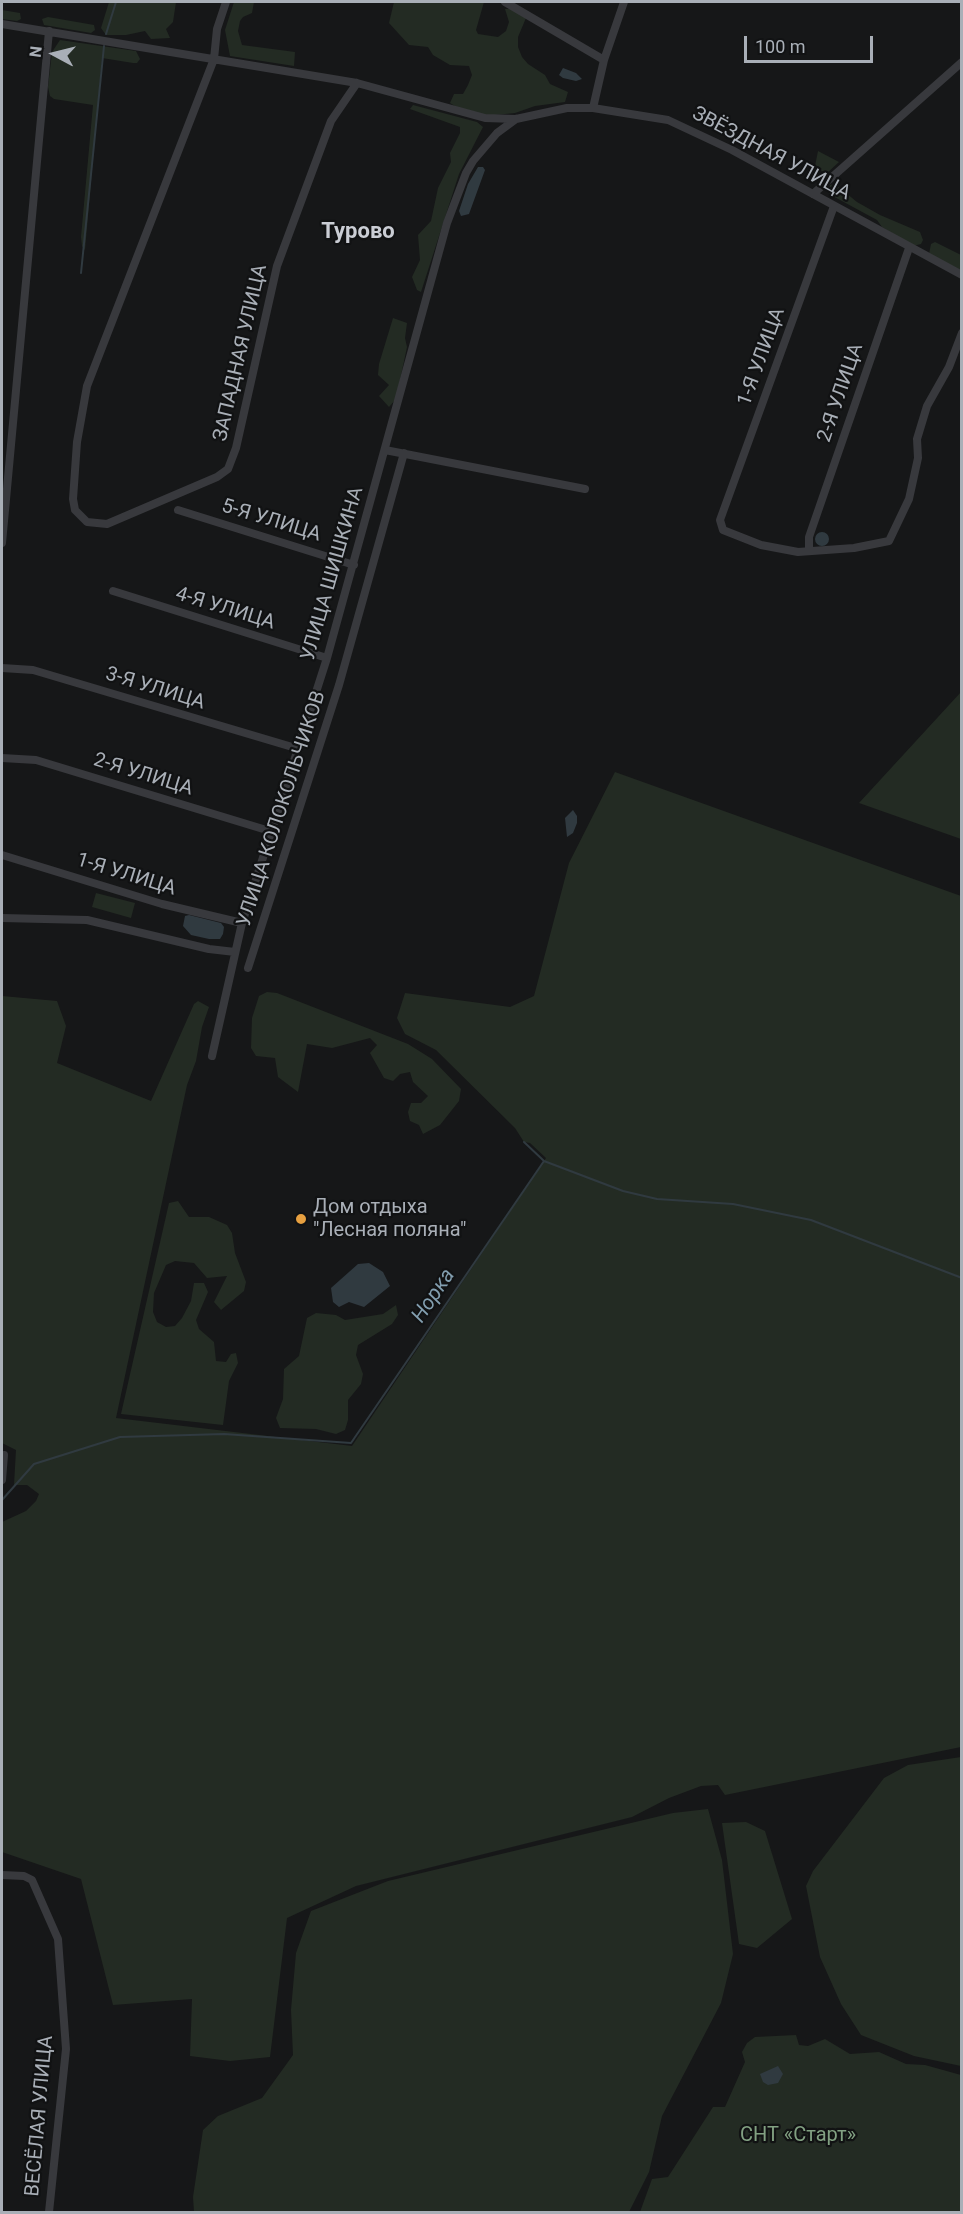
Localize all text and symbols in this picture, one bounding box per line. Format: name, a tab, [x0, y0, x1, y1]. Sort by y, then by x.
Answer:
north arrow	[24, 24, 84, 84]
scale bar	[747, 24, 876, 62]
text: 100 m	[755, 36, 806, 57]
text: N	[26, 45, 46, 59]
street label: ЗВЁЗДНАЯ УЛИЦА	[688, 102, 854, 206]
district label: Турово	[321, 219, 395, 245]
street label: ЗАПАДНАЯ УЛИЦА	[209, 262, 273, 444]
street label: 1-Я УЛИЦА	[733, 305, 791, 409]
street label: 2-Я УЛИЦА	[813, 340, 869, 446]
street label: УЛИЦА ШИШКИНА	[297, 484, 369, 664]
street label: 5-Я УЛИЦА	[218, 494, 324, 548]
street label: 4-Я УЛИЦА	[172, 582, 278, 636]
street label: 3-Я УЛИЦА	[102, 662, 208, 716]
street label: УЛИЦА КОЛОКОЛЬЧИКОВ	[233, 688, 331, 930]
street label: 2-Я УЛИЦА	[90, 748, 196, 802]
street label: 1-Я УЛИЦА	[73, 848, 179, 902]
place label: Дом отдыха "Лесная поляна"	[313, 1196, 466, 1243]
marker: Дом отдыха "Лесная поляна"	[294, 1212, 308, 1226]
water label: Норка	[407, 1264, 461, 1328]
street label: ВЕСЁЛАЯ УЛИЦА	[21, 2034, 59, 2198]
park label: СНТ «Старт»	[740, 2124, 856, 2148]

